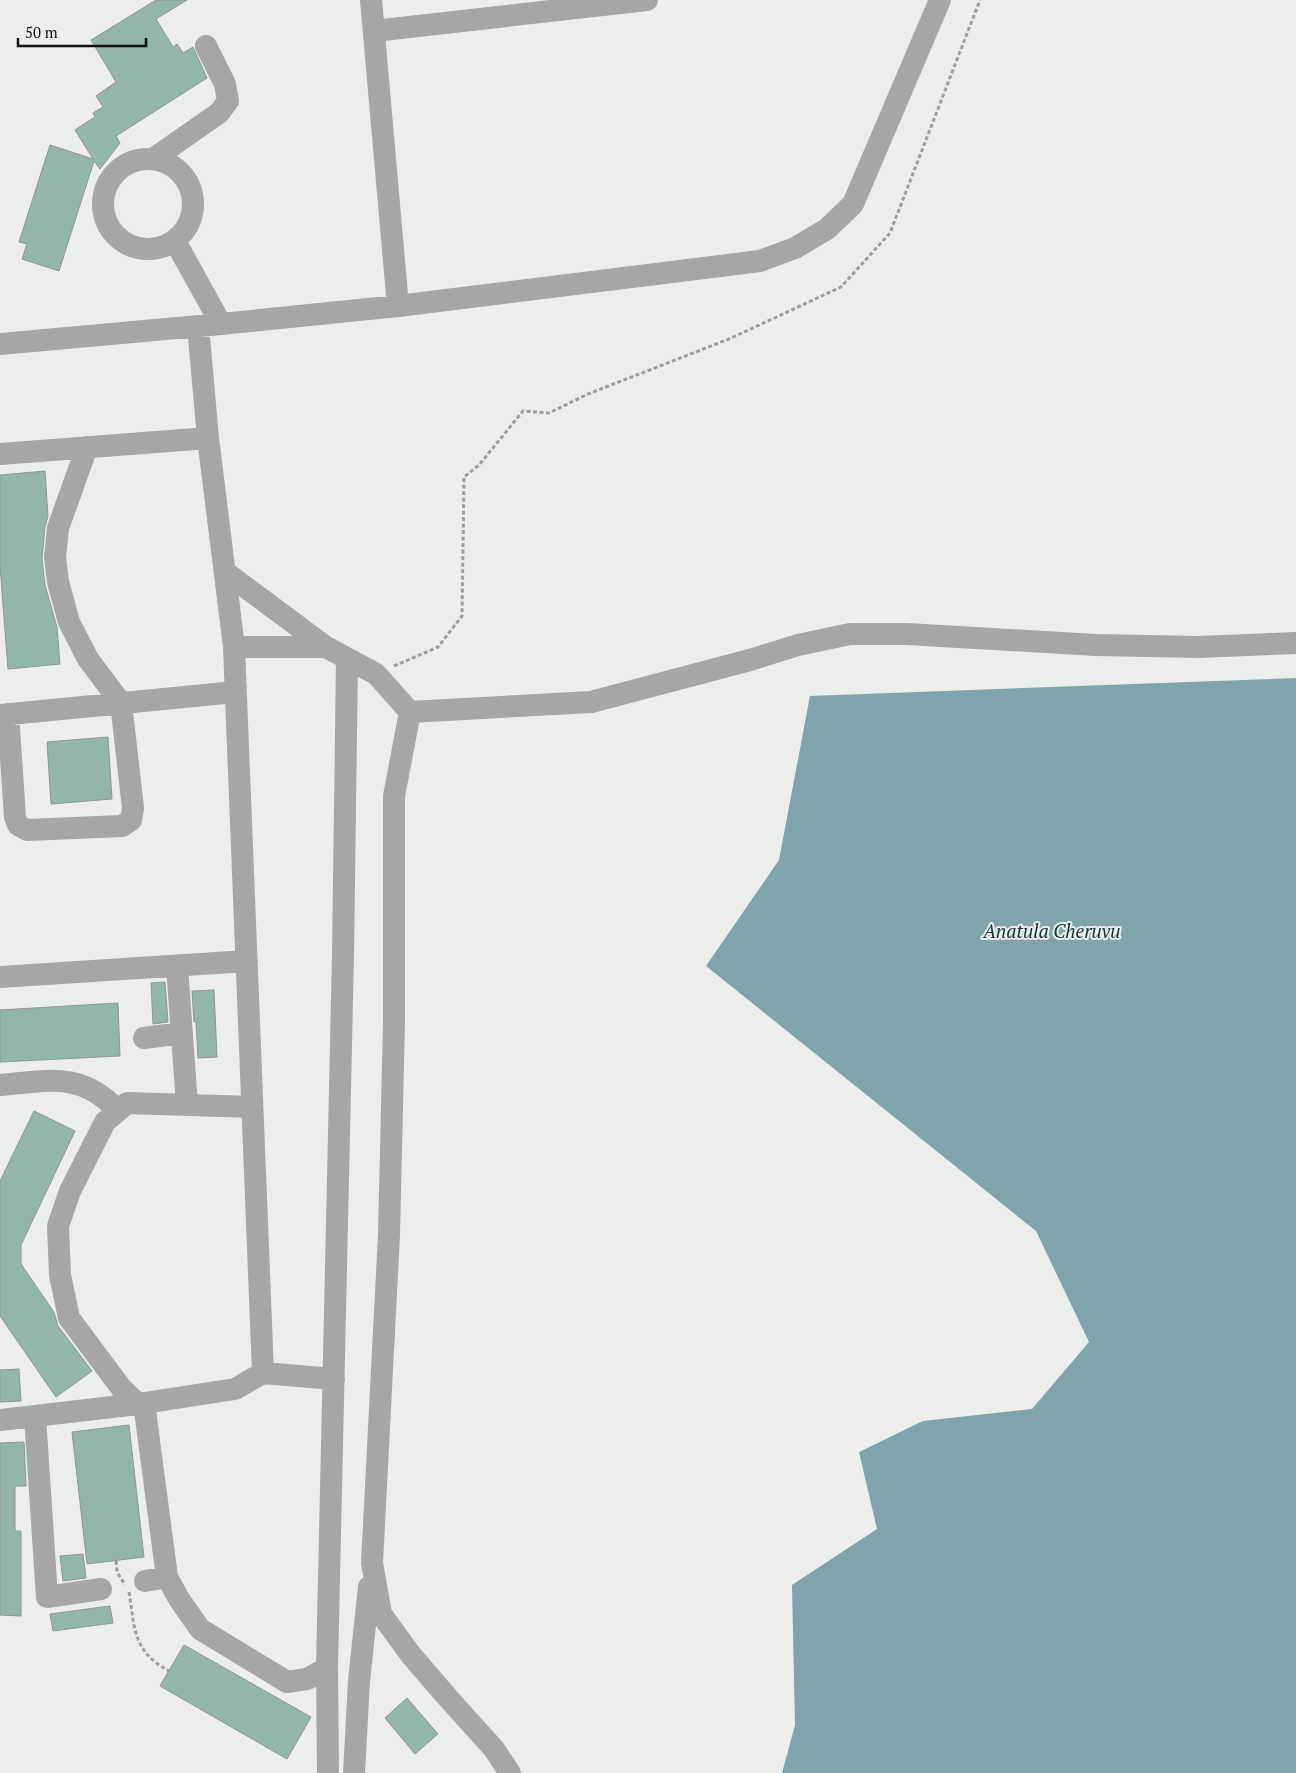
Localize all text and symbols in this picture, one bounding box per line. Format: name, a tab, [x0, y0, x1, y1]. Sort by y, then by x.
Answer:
scale bar	[18, 15, 145, 47]
text: 50 m	[25, 22, 58, 42]
water label: Anatula Cheruvu	[982, 918, 1121, 943]

